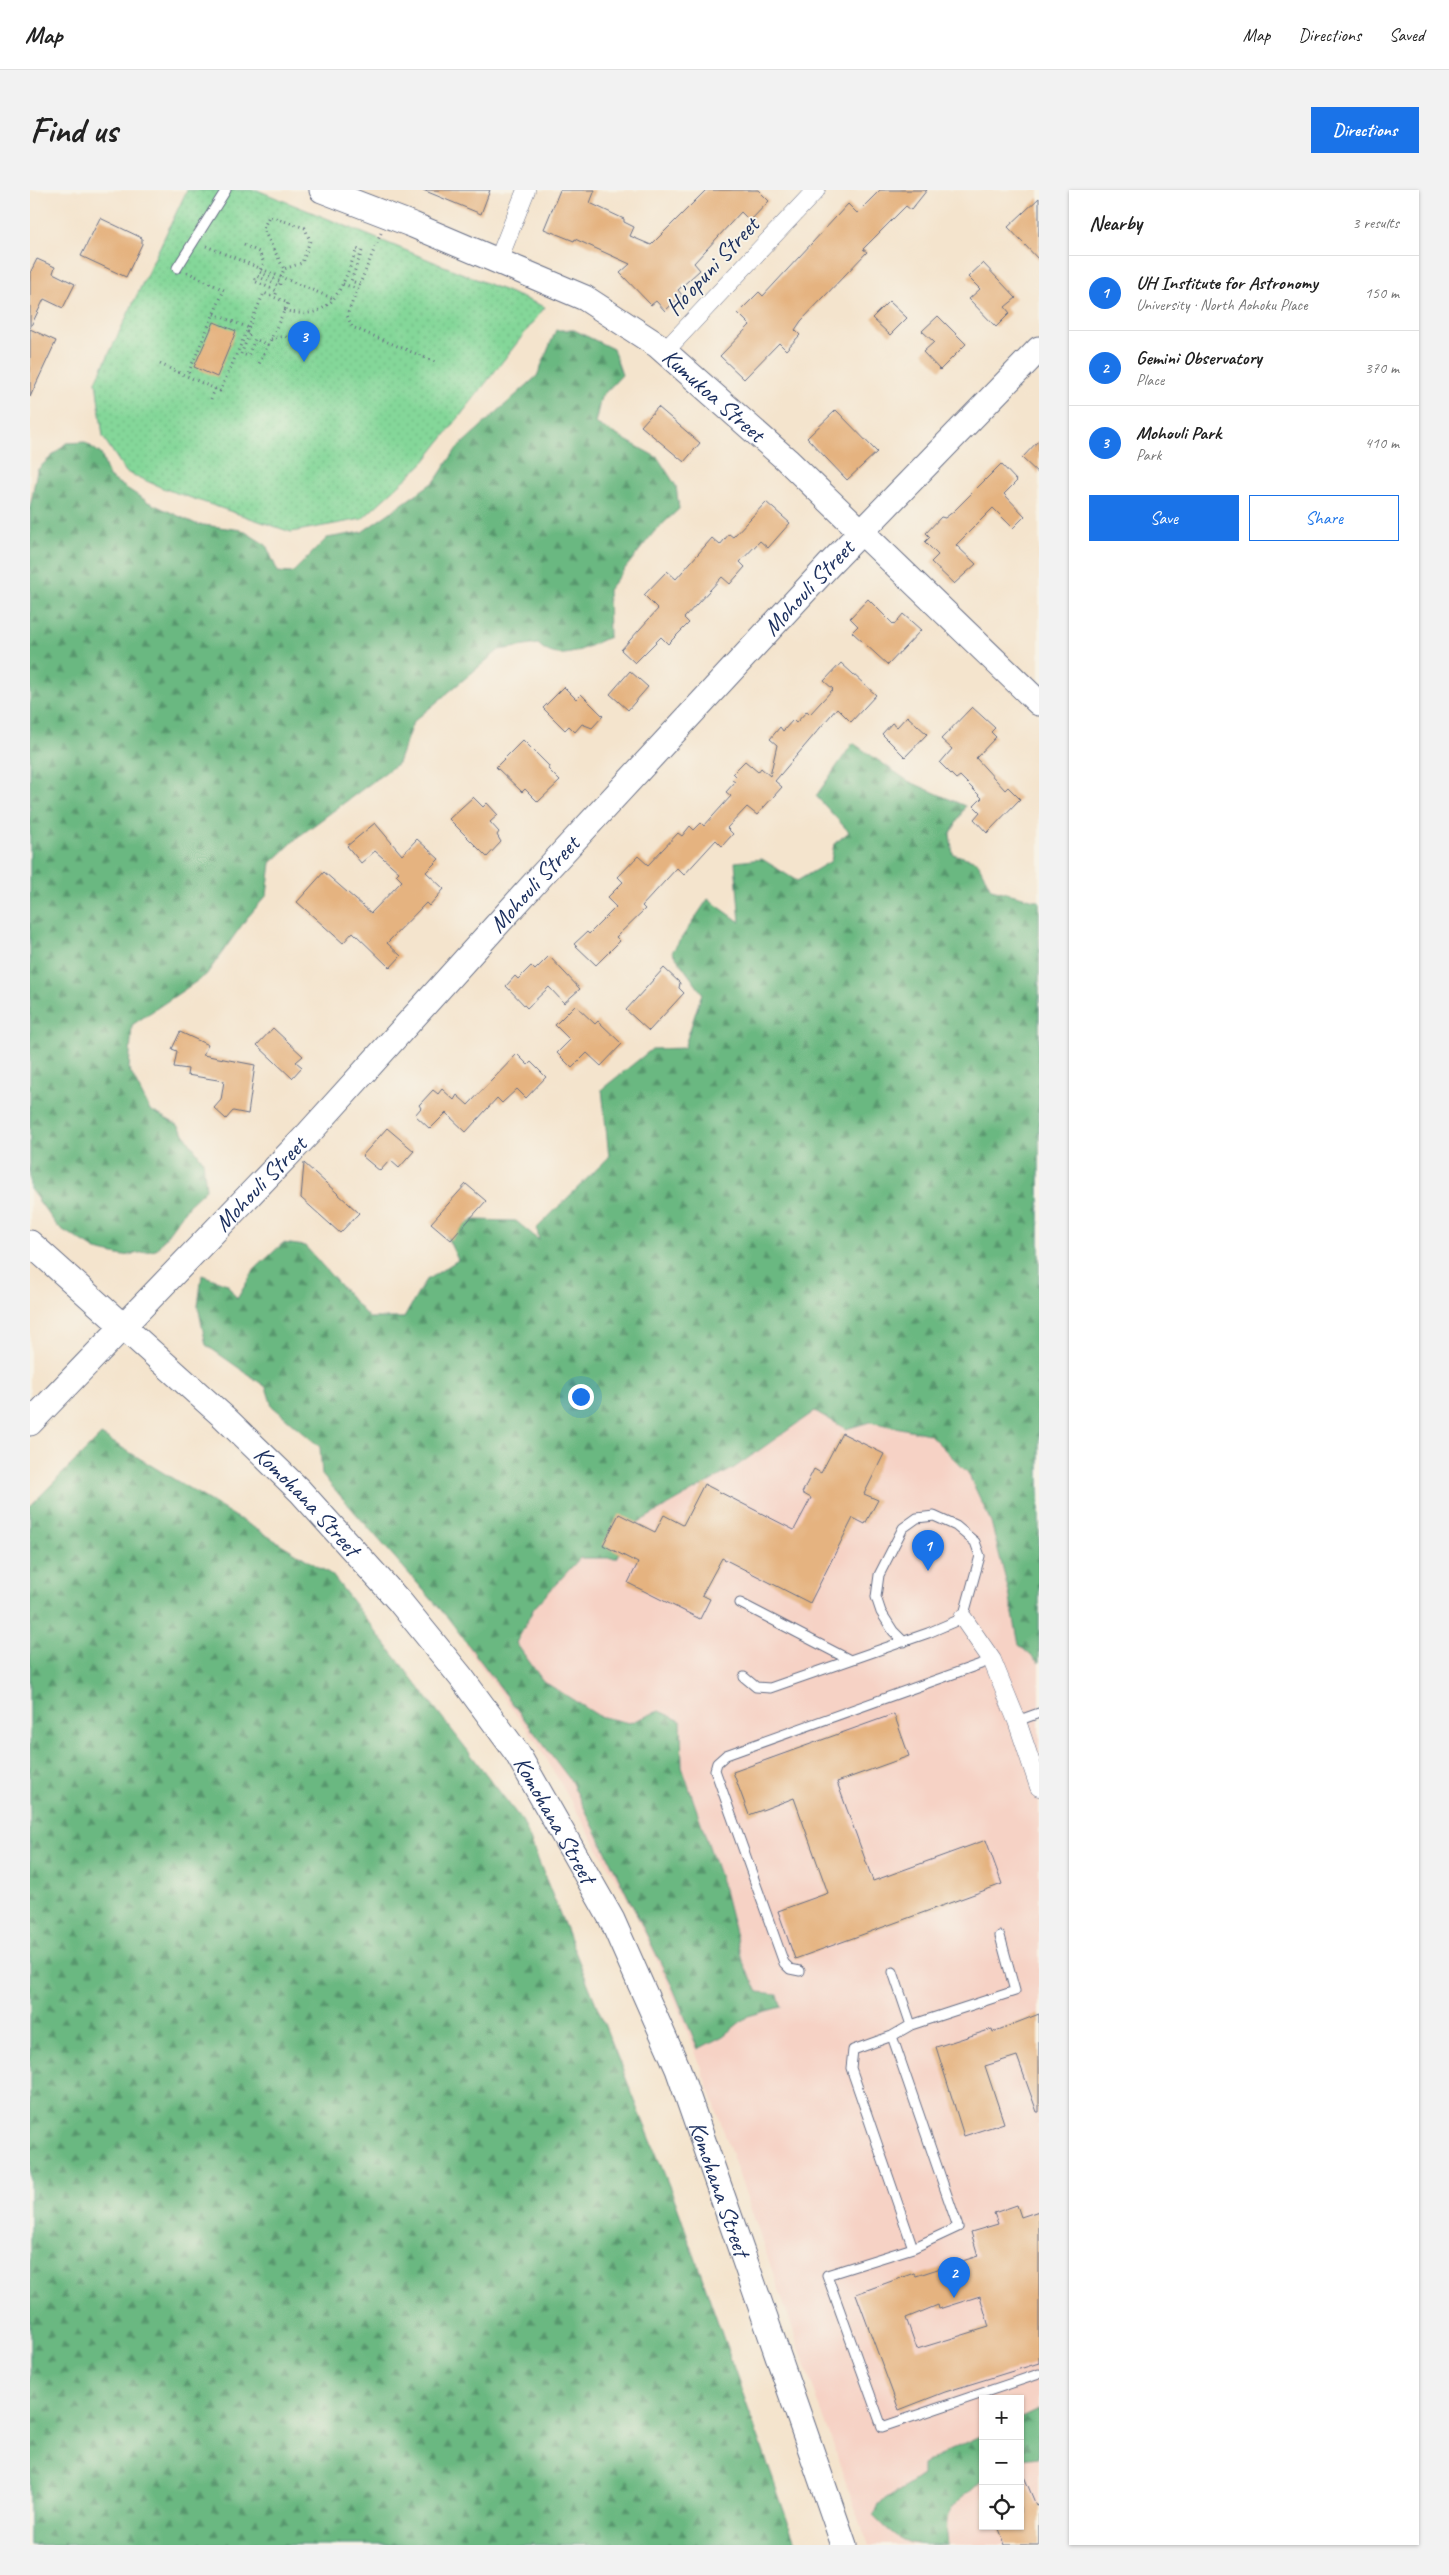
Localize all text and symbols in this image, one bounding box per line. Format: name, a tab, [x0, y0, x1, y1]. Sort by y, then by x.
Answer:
text: Map	[25, 20, 62, 50]
text: Map	[1243, 24, 1270, 46]
text: Directions	[1298, 24, 1361, 46]
text: Saved	[1389, 24, 1424, 46]
button: Directions	[1311, 107, 1419, 153]
text: Find us	[30, 108, 117, 153]
street label: Ho'opuni Street	[659, 209, 767, 322]
text: Nearby	[1089, 210, 1142, 236]
text: 3 results	[1352, 213, 1399, 233]
text: UH Institute for Astronomy	[1136, 271, 1318, 295]
text: 1	[1101, 283, 1109, 303]
text: 150 m	[1365, 283, 1399, 303]
text: University · North Aohoku Place	[1136, 295, 1307, 315]
pin: 3	[288, 321, 320, 362]
street label: Kumukoa Street	[656, 342, 773, 450]
text: Gemini Observatory	[1136, 346, 1262, 370]
text: 2	[1101, 358, 1109, 378]
text: 370 m	[1365, 358, 1399, 378]
text: Place	[1136, 370, 1164, 390]
text: Mohouli Park	[1136, 421, 1221, 445]
text: 3	[1101, 433, 1109, 453]
text: 410 m	[1365, 433, 1399, 453]
text: Park	[1136, 445, 1161, 465]
button: Save	[1089, 495, 1239, 541]
button: Share	[1249, 495, 1399, 541]
street label: Mohouli Street	[756, 532, 862, 642]
street label: Mohouli Street	[482, 828, 587, 939]
street label: Mohouli Street	[208, 1128, 314, 1238]
your location	[568, 1384, 594, 1410]
street label: Komohana Street	[248, 1440, 369, 1565]
pin: 1	[912, 1530, 944, 1571]
street label: Komohana Street	[507, 1751, 604, 1891]
street label: Komohana Street	[682, 2117, 758, 2263]
pin: 2	[938, 2257, 970, 2298]
map controls	[979, 2395, 1024, 2530]
button: +	[979, 2395, 1024, 2440]
button: −	[979, 2440, 1024, 2485]
button: locate	[979, 2485, 1024, 2530]

